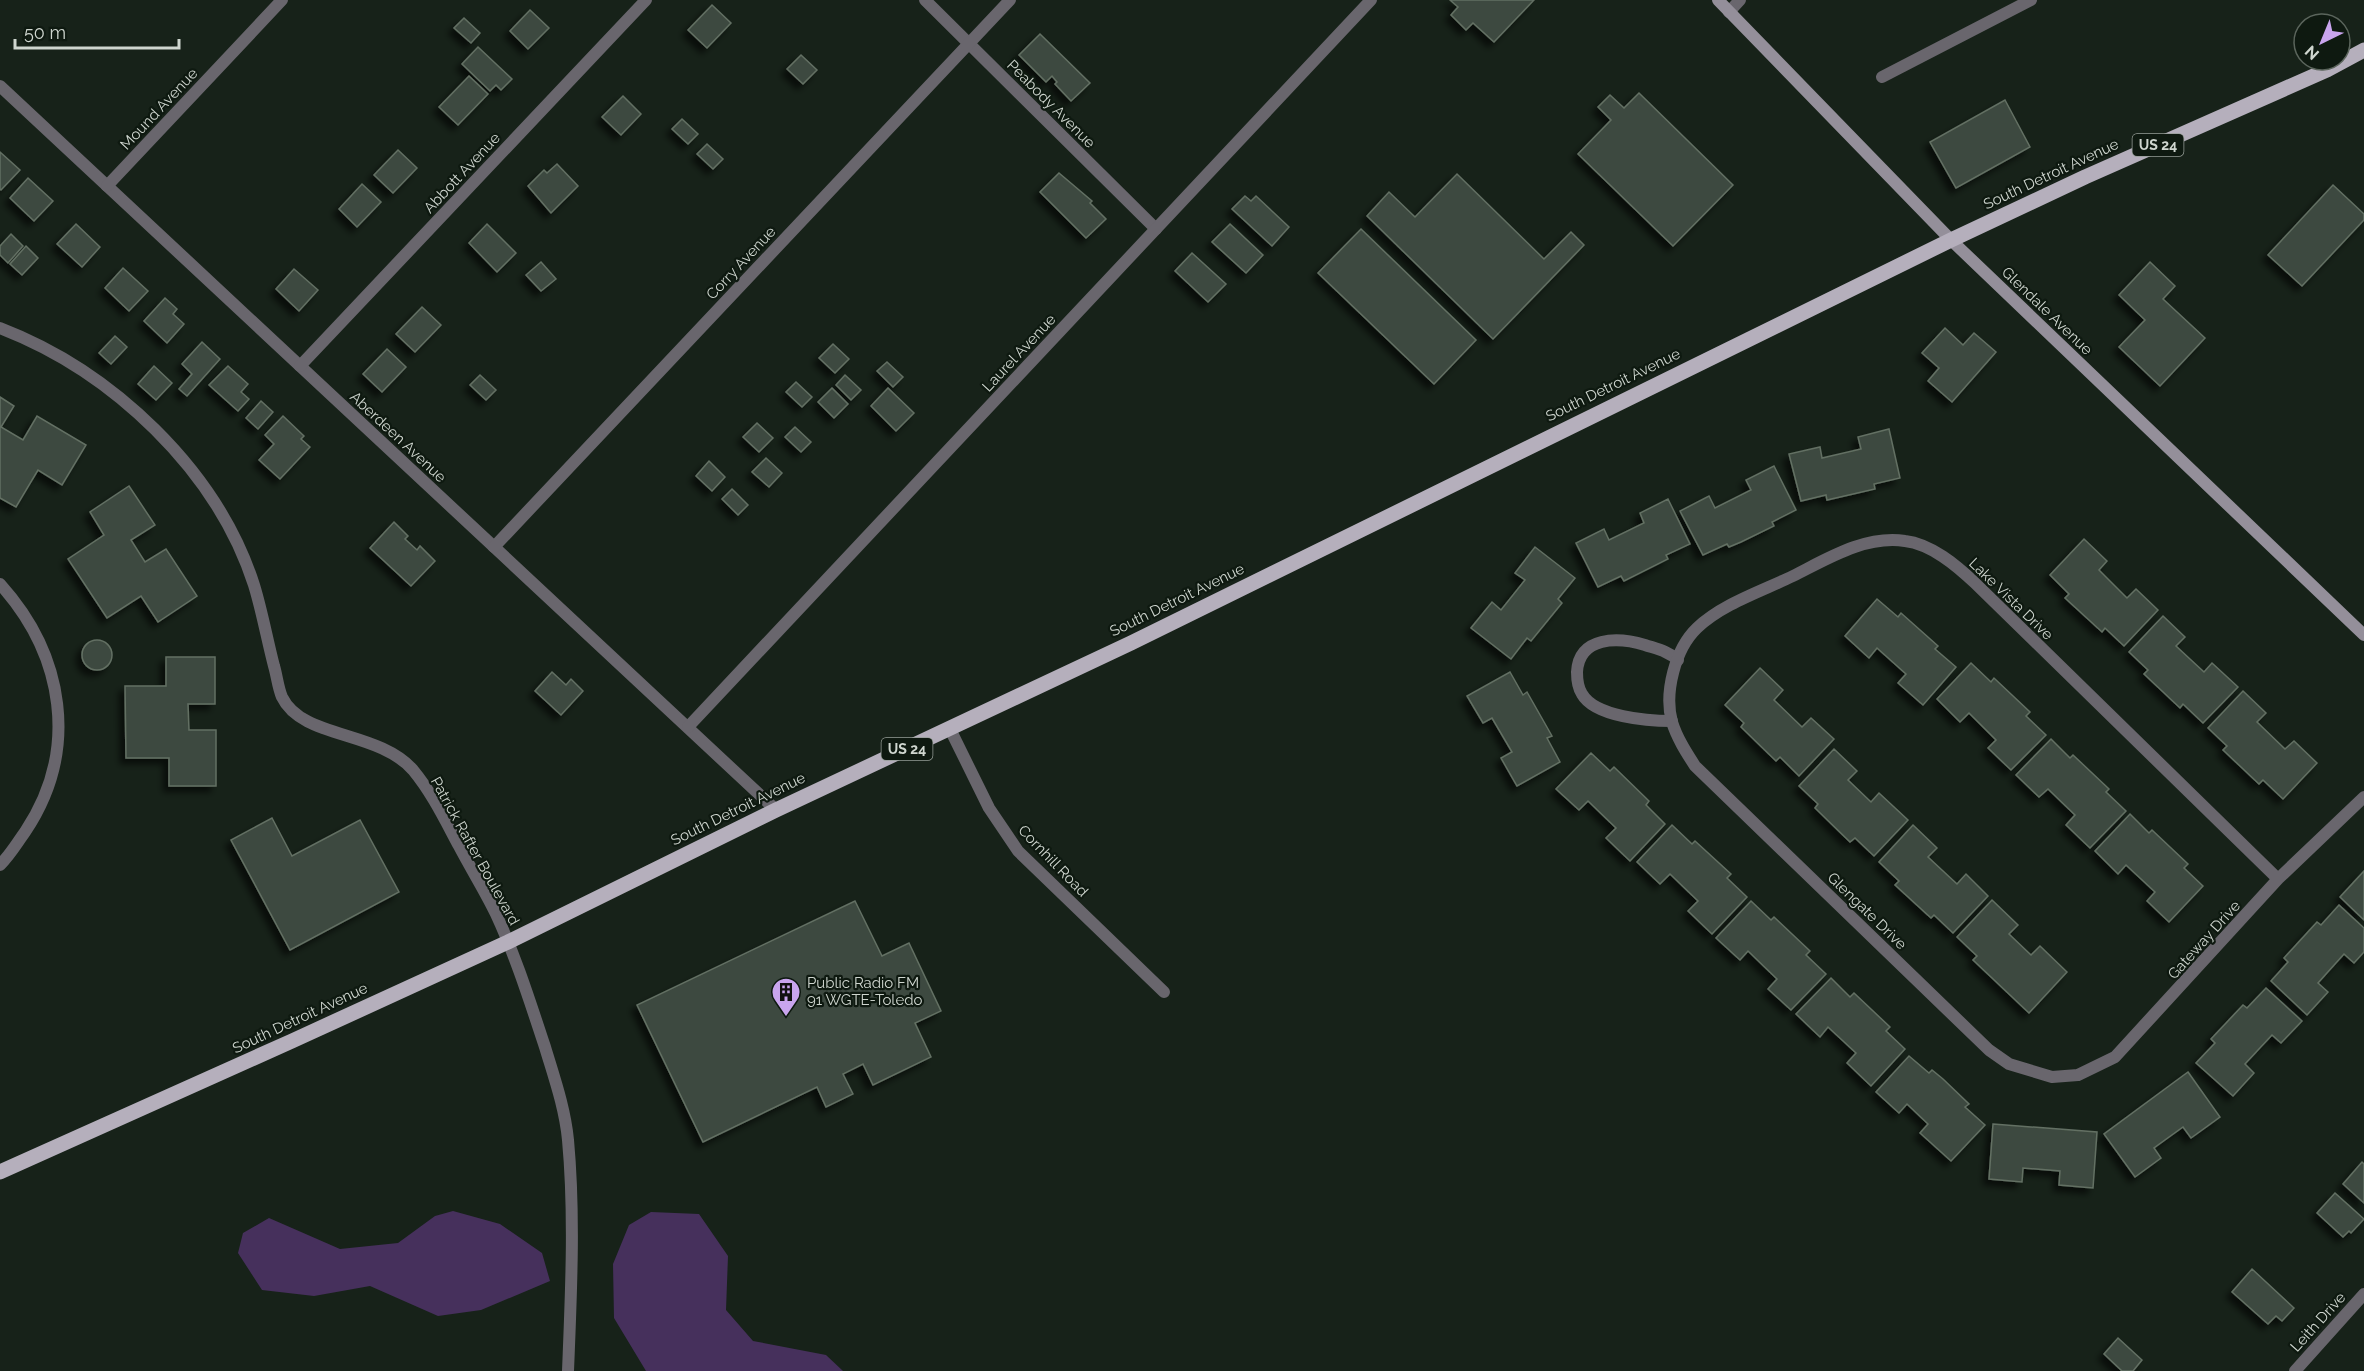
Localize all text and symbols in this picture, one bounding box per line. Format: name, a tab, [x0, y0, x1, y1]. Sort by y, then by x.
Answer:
scale bar	[15, 12, 178, 50]
north arrow	[2292, 12, 2352, 72]
text: 50 m	[24, 22, 66, 43]
text: N	[2301, 41, 2323, 64]
street label: Peabody Avenue	[1003, 56, 1099, 152]
street label: Mound Avenue	[117, 64, 201, 154]
street label: Abbott Avenue	[420, 129, 504, 217]
road number: US 24	[2132, 134, 2184, 156]
street label: South Detroit Avenue	[1980, 135, 2122, 213]
street label: Corry Avenue	[703, 223, 780, 303]
street label: Glendale Avenue	[1998, 263, 2096, 359]
street label: Laurel Avenue	[979, 310, 1060, 395]
street label: South Detroit Avenue	[1543, 345, 1683, 425]
street label: Aberdeen Avenue	[346, 388, 450, 486]
street label: Lake Vista Drive	[1965, 554, 2057, 644]
street label: South Detroit Avenue	[1107, 560, 1247, 640]
road number: US 24	[882, 738, 932, 760]
street label: South Detroit Avenue	[668, 769, 808, 849]
street label: Patrick Rafter Boulevard	[427, 774, 523, 928]
street label: Cornhill Road	[1014, 821, 1092, 901]
street label: Glengate Drive	[1824, 869, 1910, 953]
street label: Gateway Drive	[2164, 897, 2244, 983]
place label: Public Radio FM 91 WGTE-Toledo	[807, 974, 923, 1009]
building icon: Public Radio FM 91 WGTE-Toledo	[770, 976, 802, 1018]
street label: South Detroit Avenue	[229, 979, 371, 1057]
street label: Leith Drive	[2287, 1288, 2350, 1356]

